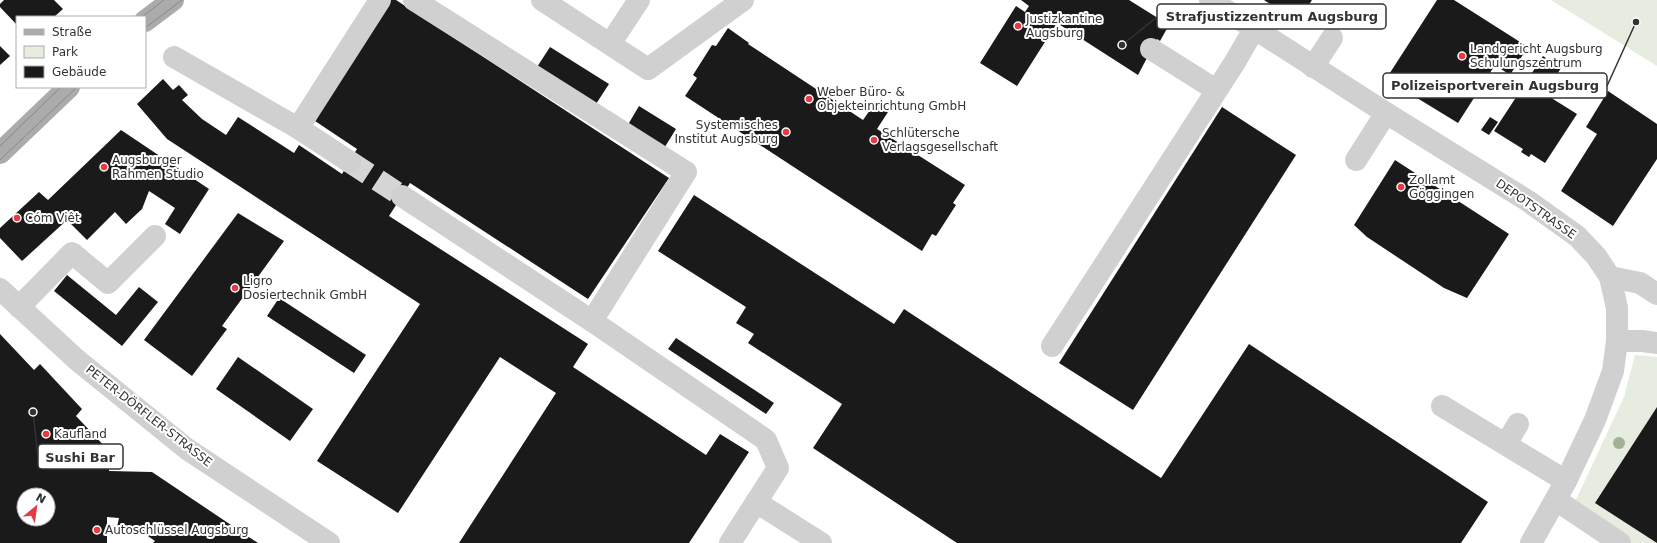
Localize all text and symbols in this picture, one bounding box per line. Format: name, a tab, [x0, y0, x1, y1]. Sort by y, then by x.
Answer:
callout: Strafjustizzentrum Augsburg	[1157, 4, 1386, 29]
text: Strafjustizzentrum Augsburg	[1166, 9, 1378, 24]
place label: Justizkantine Augsburg	[1025, 12, 1102, 40]
legend	[16, 16, 146, 88]
marker: Justizkantine Augsburg	[1013, 21, 1023, 31]
text: Straße	[52, 25, 92, 39]
place label: Landgericht Augsburg Schulungszentrum	[1470, 42, 1603, 70]
text: Park	[52, 45, 78, 59]
marker: Landgericht Augsburg Schulungszentrum	[1457, 51, 1467, 61]
text: Gebäude	[52, 65, 106, 79]
callout: Polizeisportverein Augsburg	[1383, 73, 1607, 98]
text: Polizeisportverein Augsburg	[1391, 78, 1599, 93]
place label: Weber Büro- & Objekteinrichtung GmbH	[817, 85, 966, 113]
marker: Weber Büro- & Objekteinrichtung GmbH	[804, 94, 814, 104]
place label: Systemisches Institut Augsburg	[674, 118, 778, 146]
place label: Schlütersche Verlagsgesellschaft	[882, 126, 998, 154]
marker: Systemisches Institut Augsburg	[781, 127, 791, 137]
marker: Schlütersche Verlagsgesellschaft	[869, 135, 879, 145]
place label: Augsburger Rahmen Studio	[112, 153, 204, 181]
marker: Augsburger Rahmen Studio	[99, 162, 109, 172]
place label: Zollamt Göggingen	[1409, 173, 1474, 201]
street label: DEPOTSTRASSE	[1493, 176, 1579, 242]
marker: Zollamt Göggingen	[1396, 182, 1406, 192]
place label: Cóm Viêt	[25, 211, 80, 225]
marker: Cóm Viêt	[12, 213, 22, 223]
place label: Ligro Dosiertechnik GmbH	[243, 274, 367, 302]
marker: Ligro Dosiertechnik GmbH	[230, 283, 240, 293]
street label: PETER-DÖRFLER-STRASSE	[83, 361, 216, 470]
place label: Kaufland	[54, 427, 107, 441]
marker: Kaufland	[41, 429, 51, 439]
callout: Sushi Bar	[38, 444, 123, 469]
text: Sushi Bar	[45, 450, 115, 465]
north arrow	[16, 487, 56, 527]
text: N	[33, 491, 48, 507]
place label: Autoschlüssel Augsburg	[105, 523, 249, 537]
marker: Autoschlüssel Augsburg	[92, 525, 102, 535]

